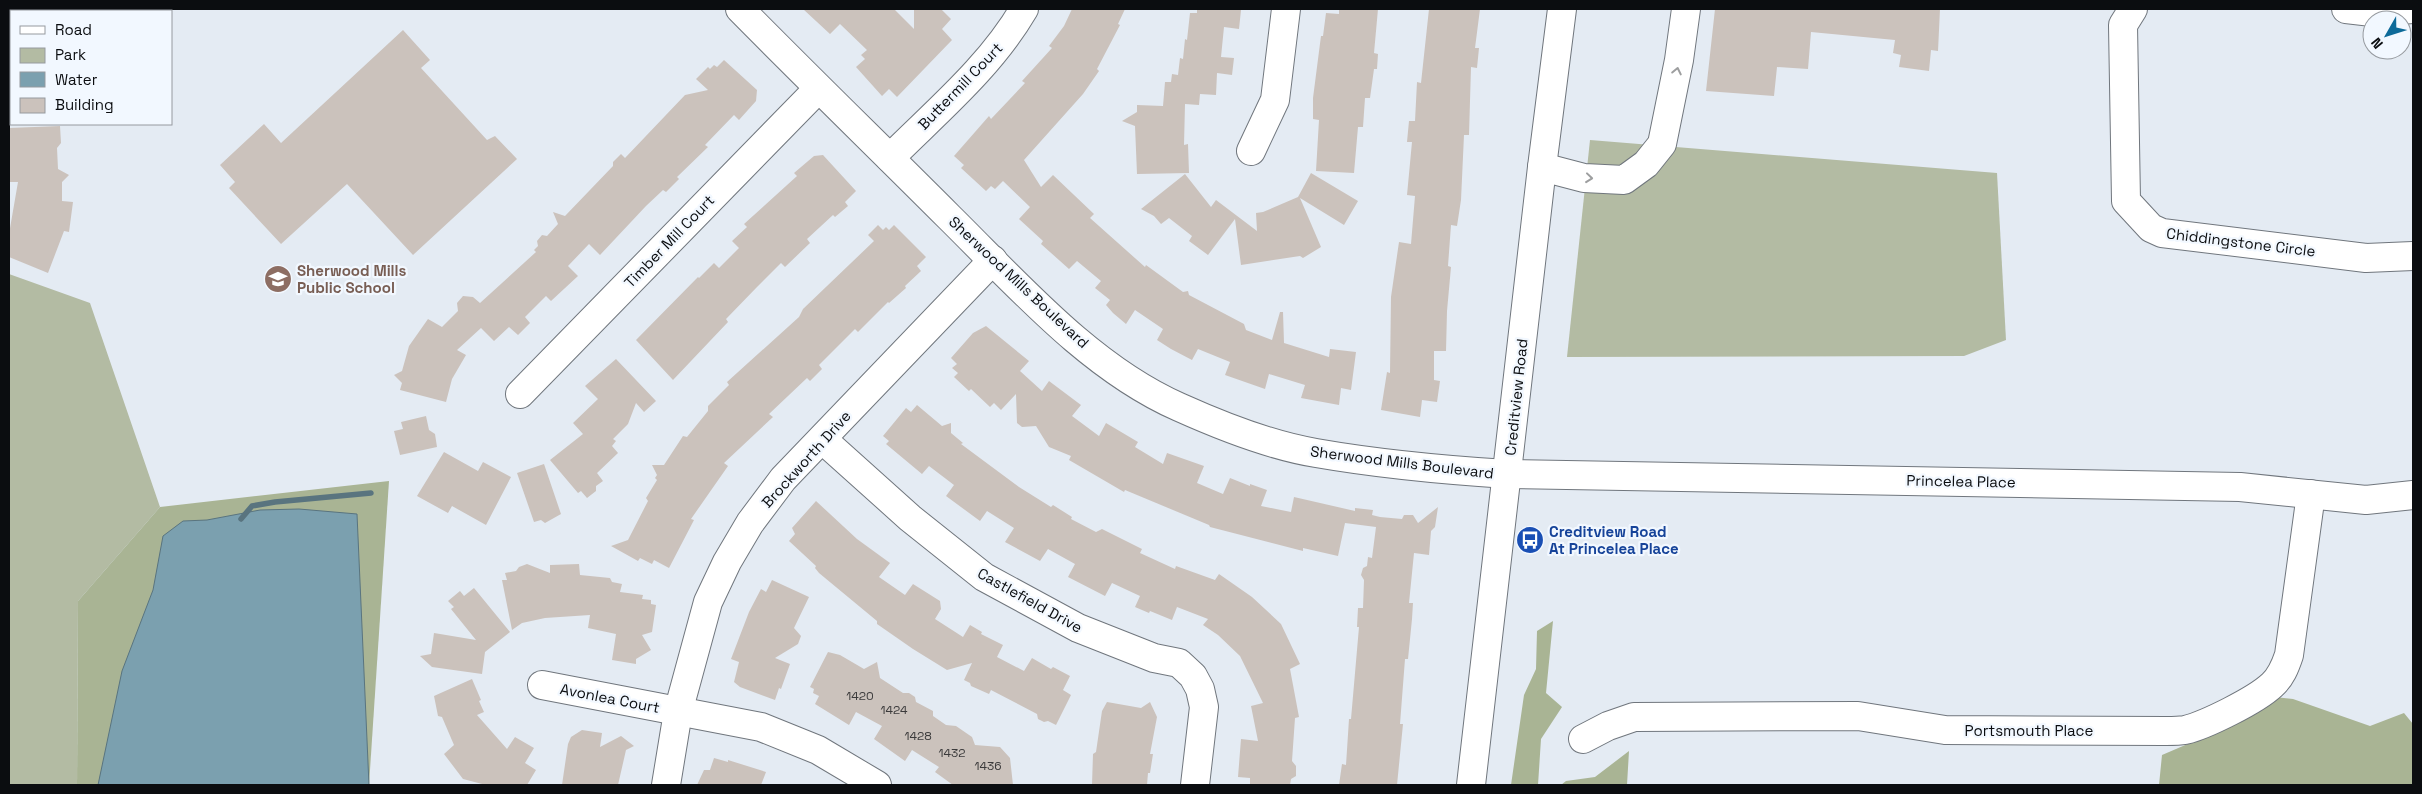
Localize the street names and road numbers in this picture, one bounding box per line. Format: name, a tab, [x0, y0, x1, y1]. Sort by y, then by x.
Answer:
street label: Buttermill Court	[914, 38, 1006, 134]
street label: Timber Mill Court	[620, 191, 718, 291]
street label: Sherwood Mills Boulevard	[945, 212, 1093, 352]
street label: Chiddingstone Circle	[2165, 223, 2317, 261]
street label: Creditview Road	[1500, 338, 1532, 456]
street label: Brockworth Drive	[757, 406, 855, 512]
street label: Sherwood Mills Boulevard	[1309, 441, 1495, 483]
street label: Princelea Place	[1906, 471, 2016, 491]
street label: Castlefield Drive	[974, 563, 1086, 637]
street label: Avonlea Court	[559, 679, 662, 717]
street label: Portsmouth Place	[1965, 721, 2094, 740]

